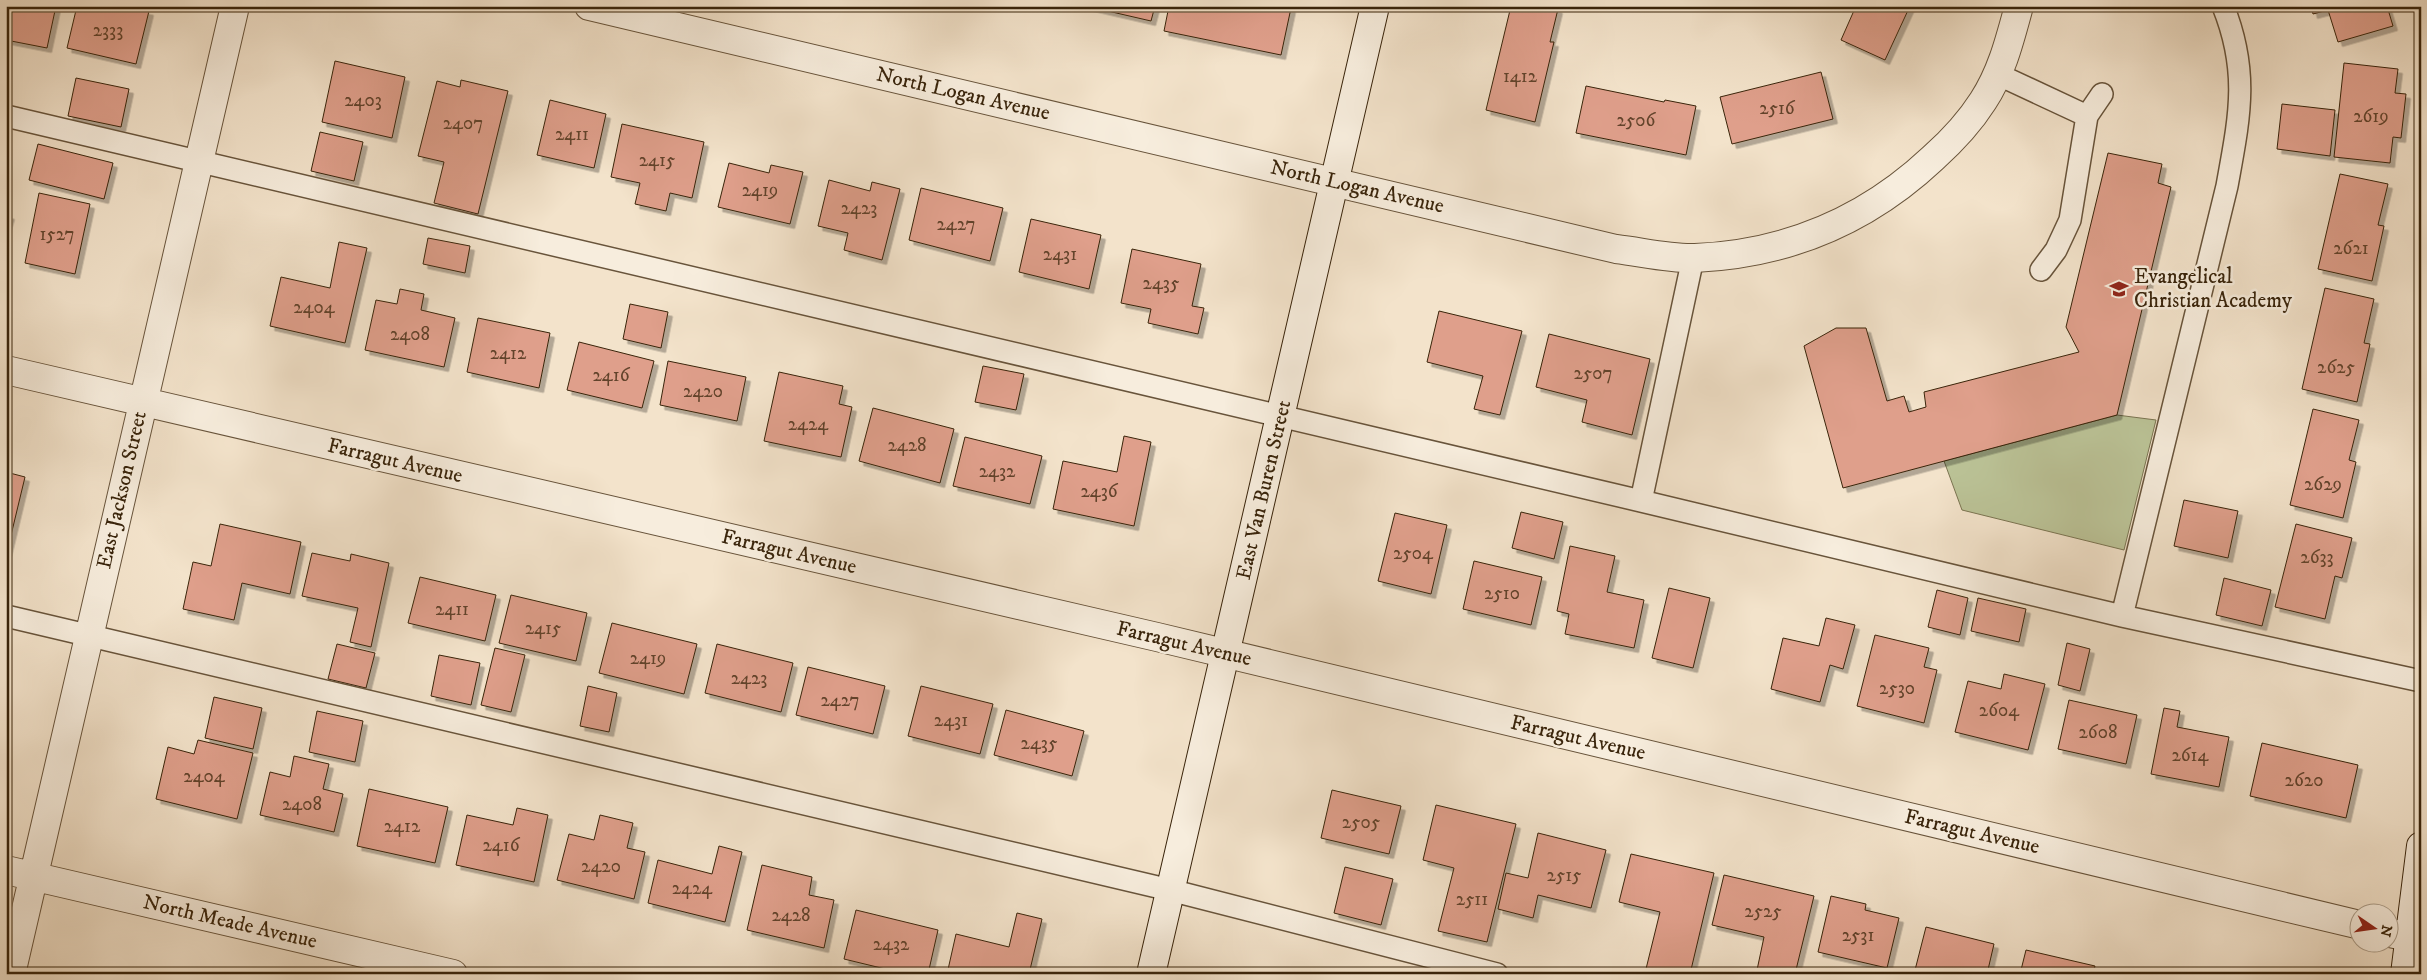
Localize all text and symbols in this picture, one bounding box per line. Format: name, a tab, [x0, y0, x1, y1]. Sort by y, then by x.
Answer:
house number: 2333	[93, 19, 123, 42]
street label: North Logan Avenue	[874, 61, 1053, 127]
house number: 1412	[1503, 65, 1538, 88]
house number: 2403	[344, 89, 382, 112]
house number: 2516	[1759, 97, 1796, 120]
house number: 2619	[2353, 105, 2389, 128]
house number: 2506	[1617, 109, 1656, 132]
house number: 2407	[443, 112, 483, 135]
house number: 2411	[555, 123, 589, 146]
house number: 2415	[639, 149, 676, 172]
street label: North Logan Avenue	[1268, 154, 1447, 220]
house number: 2419	[742, 179, 778, 202]
house number: 2423	[841, 197, 877, 220]
house number: 2427	[936, 213, 976, 236]
house number: 1527	[39, 223, 75, 246]
house number: 2621	[2333, 237, 2369, 260]
house number: 2431	[1043, 243, 1077, 266]
place label: Evangelical Christian Academy	[2134, 264, 2293, 314]
house number: 2435	[1143, 272, 1180, 295]
school or university icon: Evangelical Christian Academy	[2108, 278, 2130, 300]
house number: 2404	[293, 296, 336, 319]
house number: 2408	[390, 323, 430, 346]
house number: 2412	[490, 342, 527, 365]
house number: 2625	[2317, 356, 2355, 379]
house number: 2507	[1574, 362, 1612, 385]
house number: 2416	[592, 364, 631, 387]
house number: 2420	[683, 380, 723, 403]
street label: East Van Buren Street	[1231, 397, 1297, 582]
street label: East Jackson Street	[91, 409, 153, 571]
house number: 2424	[788, 413, 829, 436]
street label: Farragut Avenue	[325, 433, 465, 489]
house number: 2428	[887, 434, 927, 457]
house number: 2432	[979, 460, 1016, 483]
house number: 2629	[2304, 473, 2342, 496]
house number: 2436	[1080, 480, 1119, 503]
street label: Farragut Avenue	[719, 524, 859, 580]
house number: 2504	[1393, 542, 1434, 565]
house number: 2633	[2300, 546, 2334, 569]
house number: 2510	[1484, 582, 1520, 605]
house number: 2411	[435, 598, 469, 621]
street label: Farragut Avenue	[1114, 616, 1254, 672]
house number: 2415	[525, 617, 562, 640]
house number: 2419	[630, 647, 666, 670]
house number: 2423	[731, 667, 767, 690]
house number: 2530	[1879, 677, 1915, 700]
house number: 2427	[820, 689, 860, 712]
house number: 2604	[1979, 699, 2020, 722]
house number: 2431	[934, 709, 968, 732]
street label: Farragut Avenue	[1508, 710, 1648, 766]
house number: 2608	[2079, 721, 2117, 744]
house number: 2435	[1021, 732, 1058, 755]
house number: 2614	[2171, 744, 2210, 767]
house number: 2404	[183, 765, 226, 788]
house number: 2620	[2285, 769, 2323, 792]
house number: 2408	[282, 793, 322, 816]
street label: Farragut Avenue	[1902, 804, 2042, 860]
house number: 2505	[1342, 811, 1381, 834]
house number: 2412	[384, 815, 421, 838]
house number: 2416	[482, 834, 521, 857]
house number: 2420	[581, 855, 621, 878]
house number: 2515	[1547, 864, 1582, 887]
house number: 2424	[672, 877, 713, 900]
house number: 2511	[1456, 888, 1488, 911]
street label: North Meade Avenue	[140, 889, 320, 955]
house number: 2525	[1744, 900, 1782, 923]
north arrow	[2350, 902, 2400, 952]
house number: 2428	[771, 904, 811, 927]
text: N	[2376, 923, 2396, 939]
house number: 2531	[1842, 924, 1874, 947]
house number: 2432	[873, 933, 910, 956]

